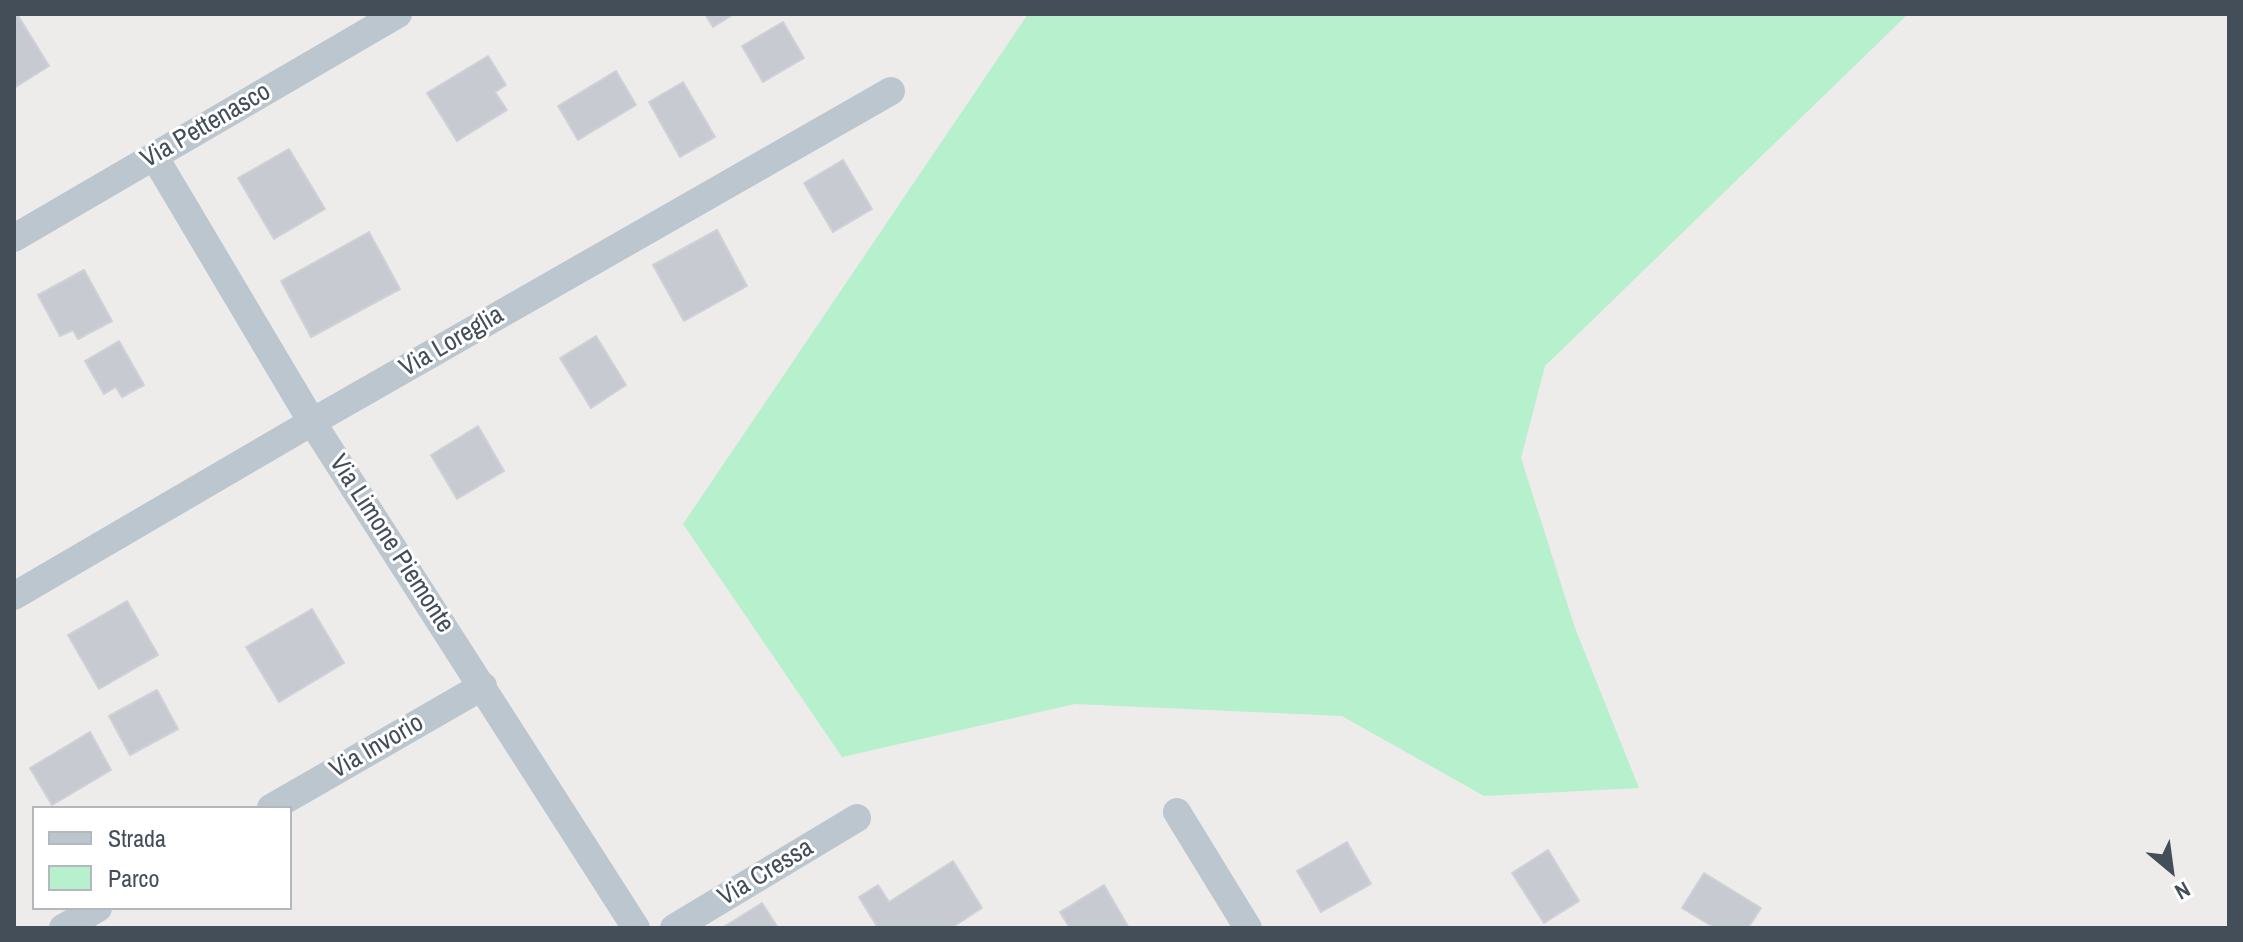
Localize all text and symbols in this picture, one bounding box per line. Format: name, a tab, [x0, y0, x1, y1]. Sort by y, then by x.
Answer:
street label: Via Pettenasco	[136, 76, 276, 176]
street label: Via Loreglia	[395, 300, 509, 384]
street label: Via Limone Piemonte	[322, 449, 460, 639]
street label: Via Invorio	[325, 708, 429, 786]
legend	[32, 806, 292, 910]
text: Strada	[108, 822, 166, 854]
north arrow	[2131, 830, 2211, 910]
street label: Via Cressa	[713, 833, 819, 913]
text: Parco	[108, 862, 159, 894]
text: N	[2170, 875, 2196, 907]

